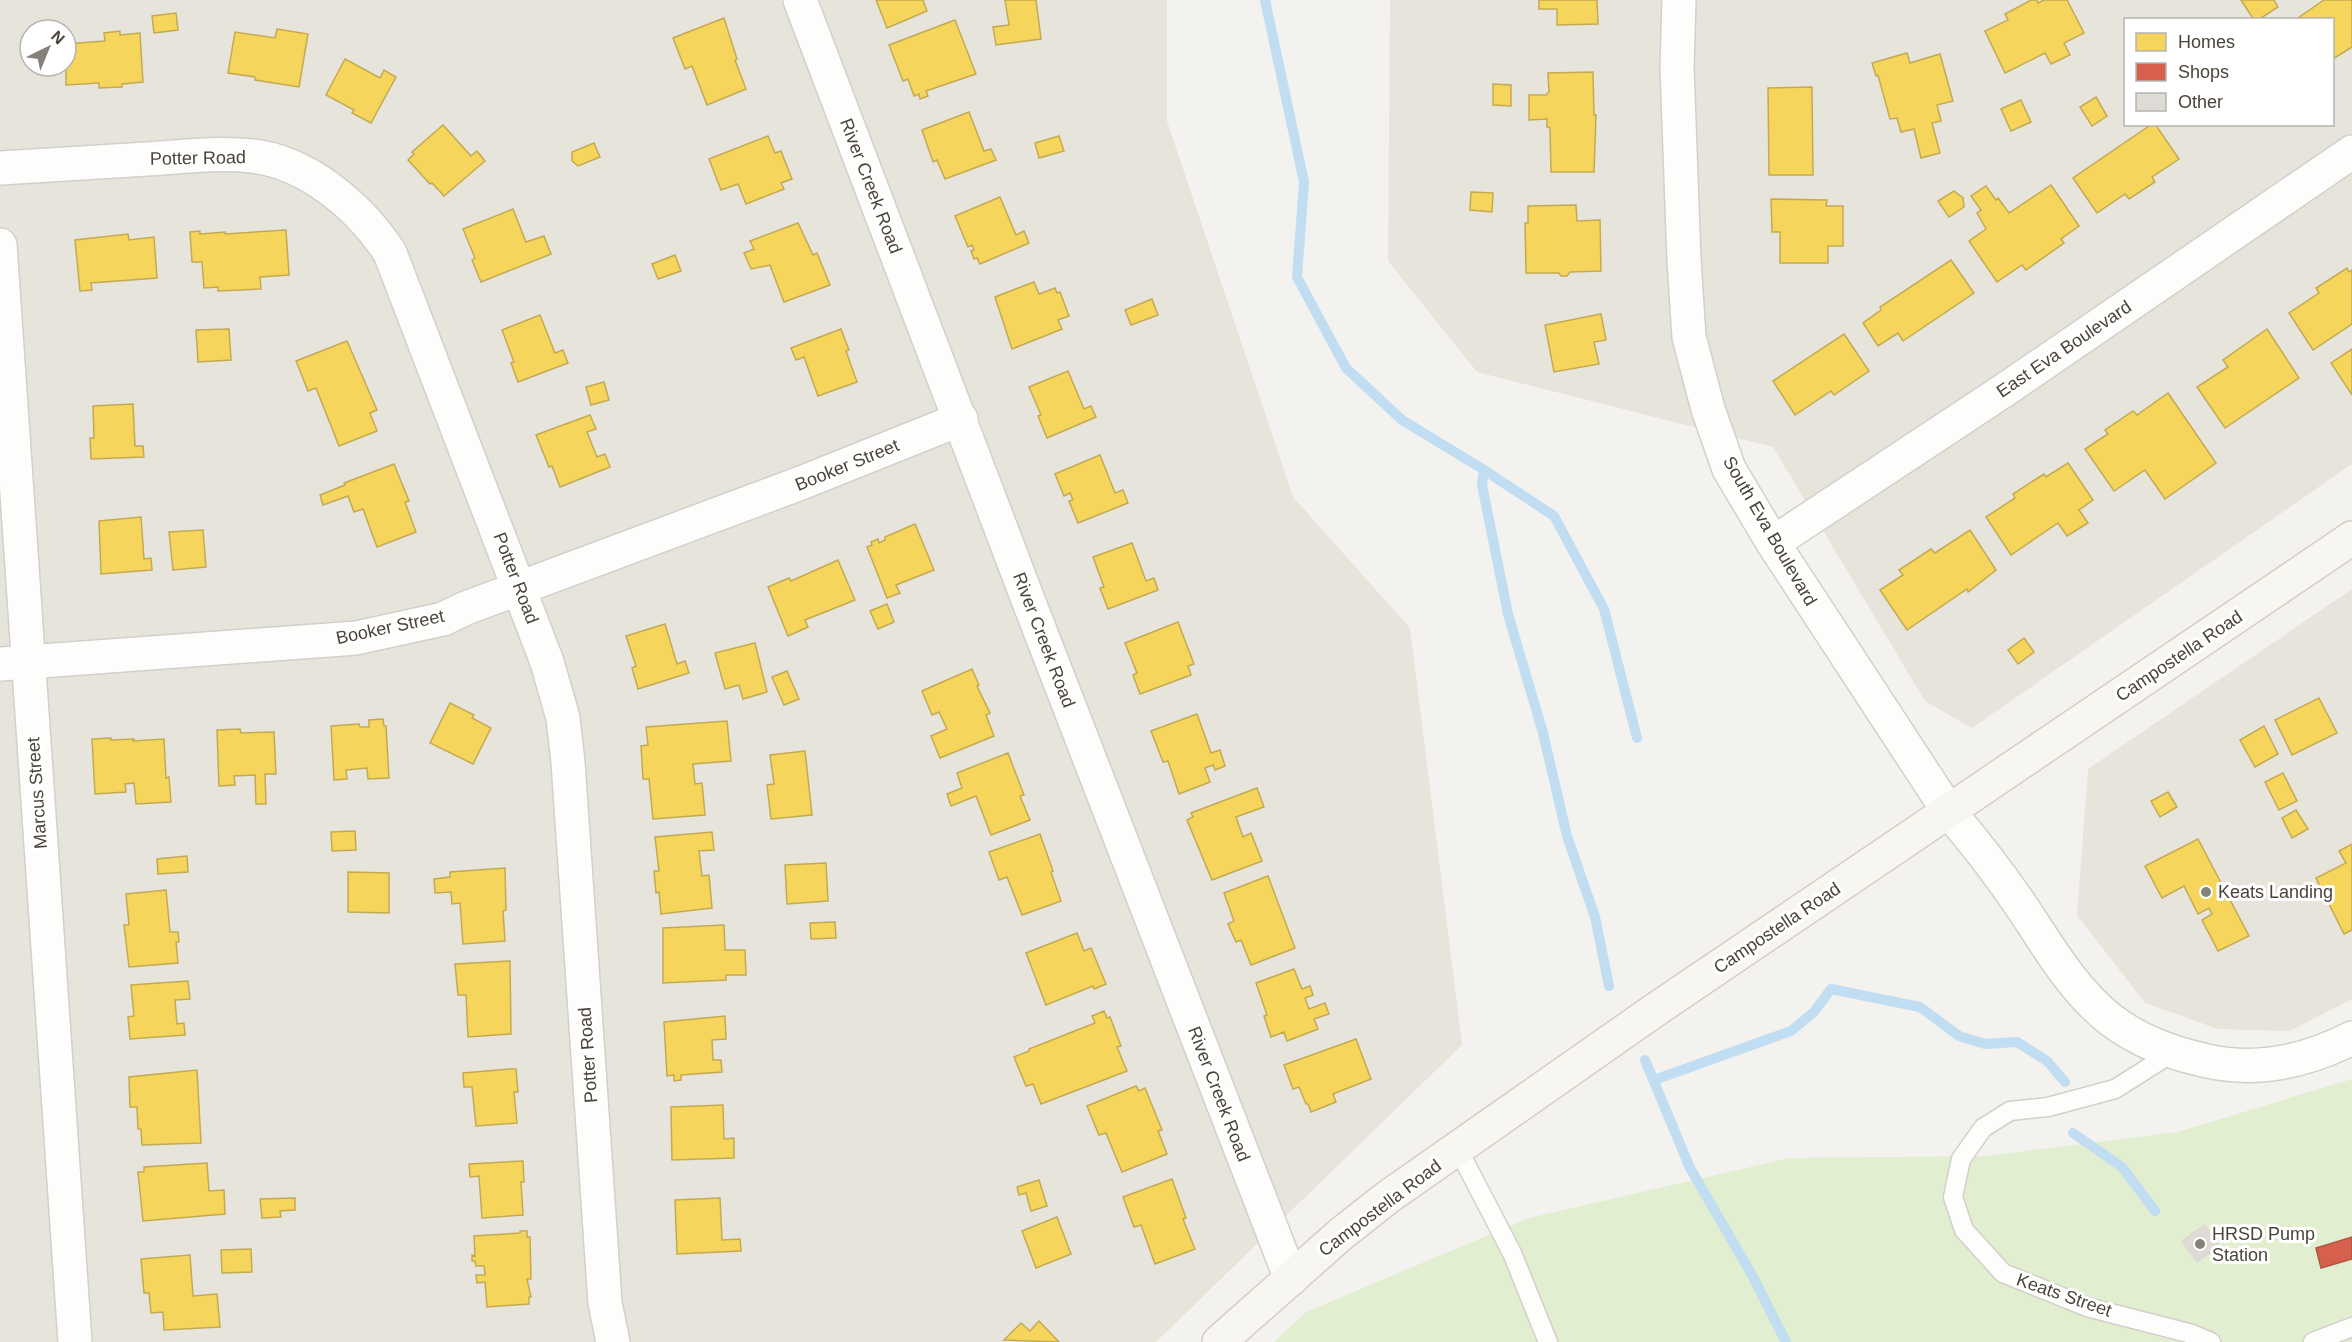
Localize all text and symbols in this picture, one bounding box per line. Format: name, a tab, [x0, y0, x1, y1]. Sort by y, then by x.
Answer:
north arrow	[18, 18, 78, 78]
legend	[2124, 18, 2334, 126]
text: N	[48, 27, 68, 48]
text: Homes	[2178, 32, 2235, 52]
text: Shops	[2178, 62, 2229, 82]
text: Other	[2178, 92, 2223, 112]
street label: River Creek Road	[836, 116, 906, 256]
street label: Potter Road	[150, 147, 246, 169]
street label: East Eva Boulevard	[1993, 297, 2135, 401]
street label: Booker Street	[792, 435, 902, 495]
street label: South Eva Boulevard	[1719, 453, 1821, 609]
street label: Potter Road	[489, 530, 543, 626]
street label: River Creek Road	[1009, 570, 1079, 710]
street label: Booker Street	[334, 606, 446, 648]
street label: Campostella Road	[2112, 606, 2246, 706]
street label: Marcus Street	[23, 736, 51, 850]
street label: Campostella Road	[1710, 878, 1844, 978]
place label: Keats Landing	[2218, 882, 2333, 902]
marker: Keats Landing	[2199, 885, 2213, 899]
street label: Potter Road	[575, 1006, 601, 1104]
street label: River Creek Road	[1184, 1024, 1254, 1164]
street label: Campostella Road	[1315, 1155, 1445, 1261]
place label: HRSD Pump Station	[2212, 1224, 2315, 1265]
marker: HRSD Pump Station	[2193, 1237, 2207, 1251]
street label: Keats Street	[2014, 1269, 2114, 1321]

